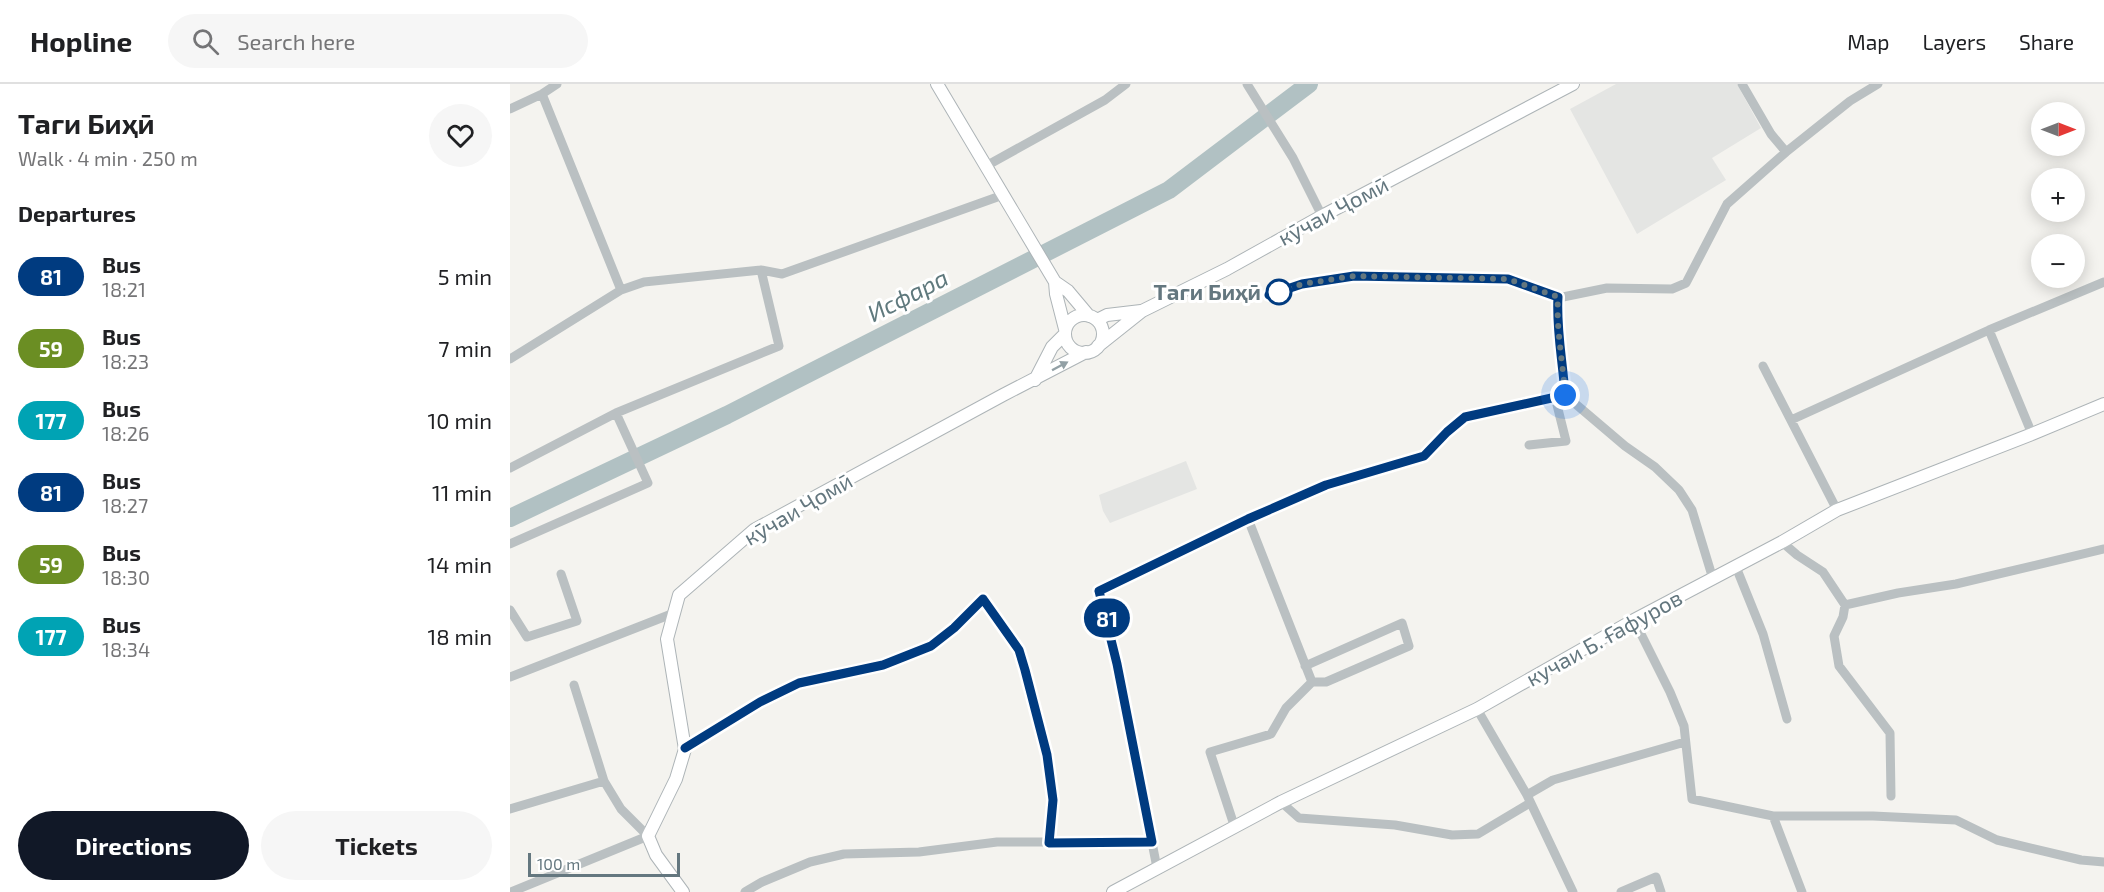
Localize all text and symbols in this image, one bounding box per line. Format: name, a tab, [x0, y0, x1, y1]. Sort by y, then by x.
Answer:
search box	[168, 14, 588, 68]
text: Hopline	[30, 24, 132, 58]
icon: search	[189, 25, 222, 58]
text: Search here	[237, 28, 355, 54]
text: Map	[1847, 29, 1889, 54]
text: Layers	[1922, 29, 1986, 54]
text: Share	[2019, 29, 2074, 54]
north arrow	[2031, 102, 2085, 156]
map controls	[2031, 102, 2085, 288]
button: heart	[429, 104, 492, 167]
text: Таги Биҳӣ	[18, 106, 155, 140]
text: Walk · 4 min · 250 m	[18, 146, 198, 170]
button: +	[2031, 168, 2085, 222]
street label: кӯчаи Ҷомӣ	[1273, 170, 1393, 251]
text: Departures	[18, 200, 136, 226]
button: −	[2031, 234, 2085, 288]
text: Bus	[102, 251, 141, 277]
water label: Исфара	[862, 262, 953, 327]
text: 5 min	[438, 263, 492, 289]
text: 81	[40, 264, 62, 289]
text: 18:21	[102, 277, 146, 301]
place label: Таги Биҳӣ	[1154, 278, 1261, 304]
marker: Таги Биҳӣ	[1266, 279, 1292, 305]
text: Bus	[102, 323, 141, 349]
text: 7 min	[438, 335, 492, 361]
text: 59	[39, 336, 63, 361]
text: 18:23	[102, 349, 149, 373]
one-way arrow	[1052, 361, 1069, 371]
your location	[1550, 380, 1580, 410]
text: Bus	[102, 395, 141, 421]
text: 10 min	[428, 407, 492, 433]
text: 177	[35, 408, 67, 433]
text: 18:26	[102, 421, 150, 445]
text: Bus	[102, 467, 141, 493]
street label: кӯчаи Ҷомӣ	[738, 467, 857, 551]
text: 11 min	[432, 479, 492, 505]
text: 81	[40, 480, 62, 505]
text: 18:27	[102, 493, 148, 517]
text: Bus	[102, 539, 141, 565]
text: 14 min	[427, 551, 492, 577]
text: 59	[39, 552, 63, 577]
text: 18:30	[102, 565, 150, 589]
street label: кучаи Б. Ғафуров	[1521, 583, 1687, 692]
line badge: 81	[1080, 598, 1134, 638]
text: 81	[1096, 606, 1118, 631]
text: Bus	[102, 611, 141, 637]
text: 18 min	[427, 623, 492, 649]
text: 177	[35, 624, 67, 649]
text: 18:34	[102, 637, 150, 661]
button: Directions	[18, 811, 249, 880]
button: Tickets	[261, 811, 492, 880]
scale bar	[528, 850, 680, 878]
text: 100 m	[537, 854, 580, 873]

